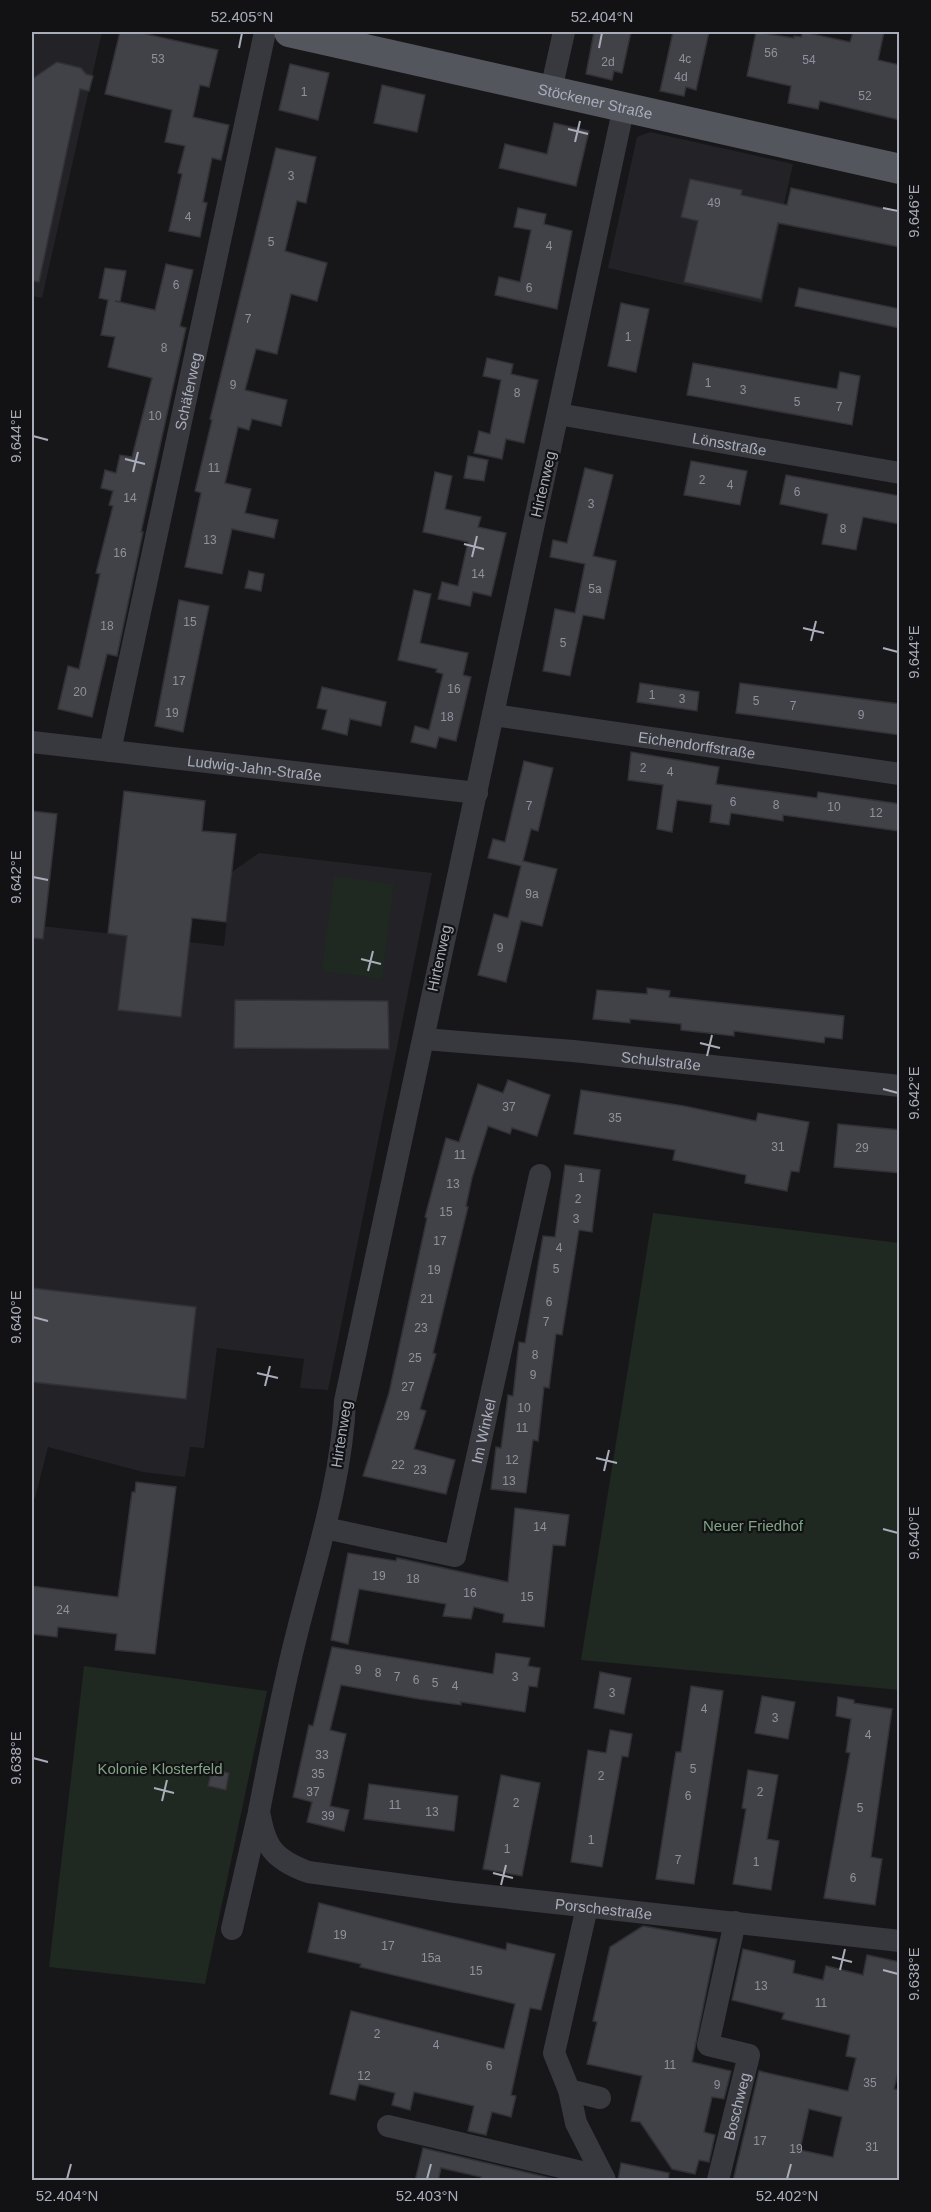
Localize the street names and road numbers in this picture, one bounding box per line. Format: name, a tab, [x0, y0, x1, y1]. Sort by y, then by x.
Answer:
street label: Stöckener Straße	[537, 80, 654, 122]
street label: Schäferweg	[171, 351, 204, 432]
street label: Lönsstraße	[691, 429, 768, 458]
street label: Hirtenweg	[527, 449, 559, 519]
street label: Eichendorffstraße	[637, 728, 757, 761]
street label: Ludwig-Jahn-Straße	[186, 751, 323, 784]
street label: Hirtenweg	[424, 923, 454, 993]
street label: Schulstraße	[620, 1048, 702, 1073]
street label: Im Winkel	[467, 1397, 498, 1465]
street label: Hirtenweg	[327, 1399, 355, 1469]
street label: Porschestraße	[554, 1895, 653, 1922]
street label: Boschweg	[720, 2071, 753, 2142]

